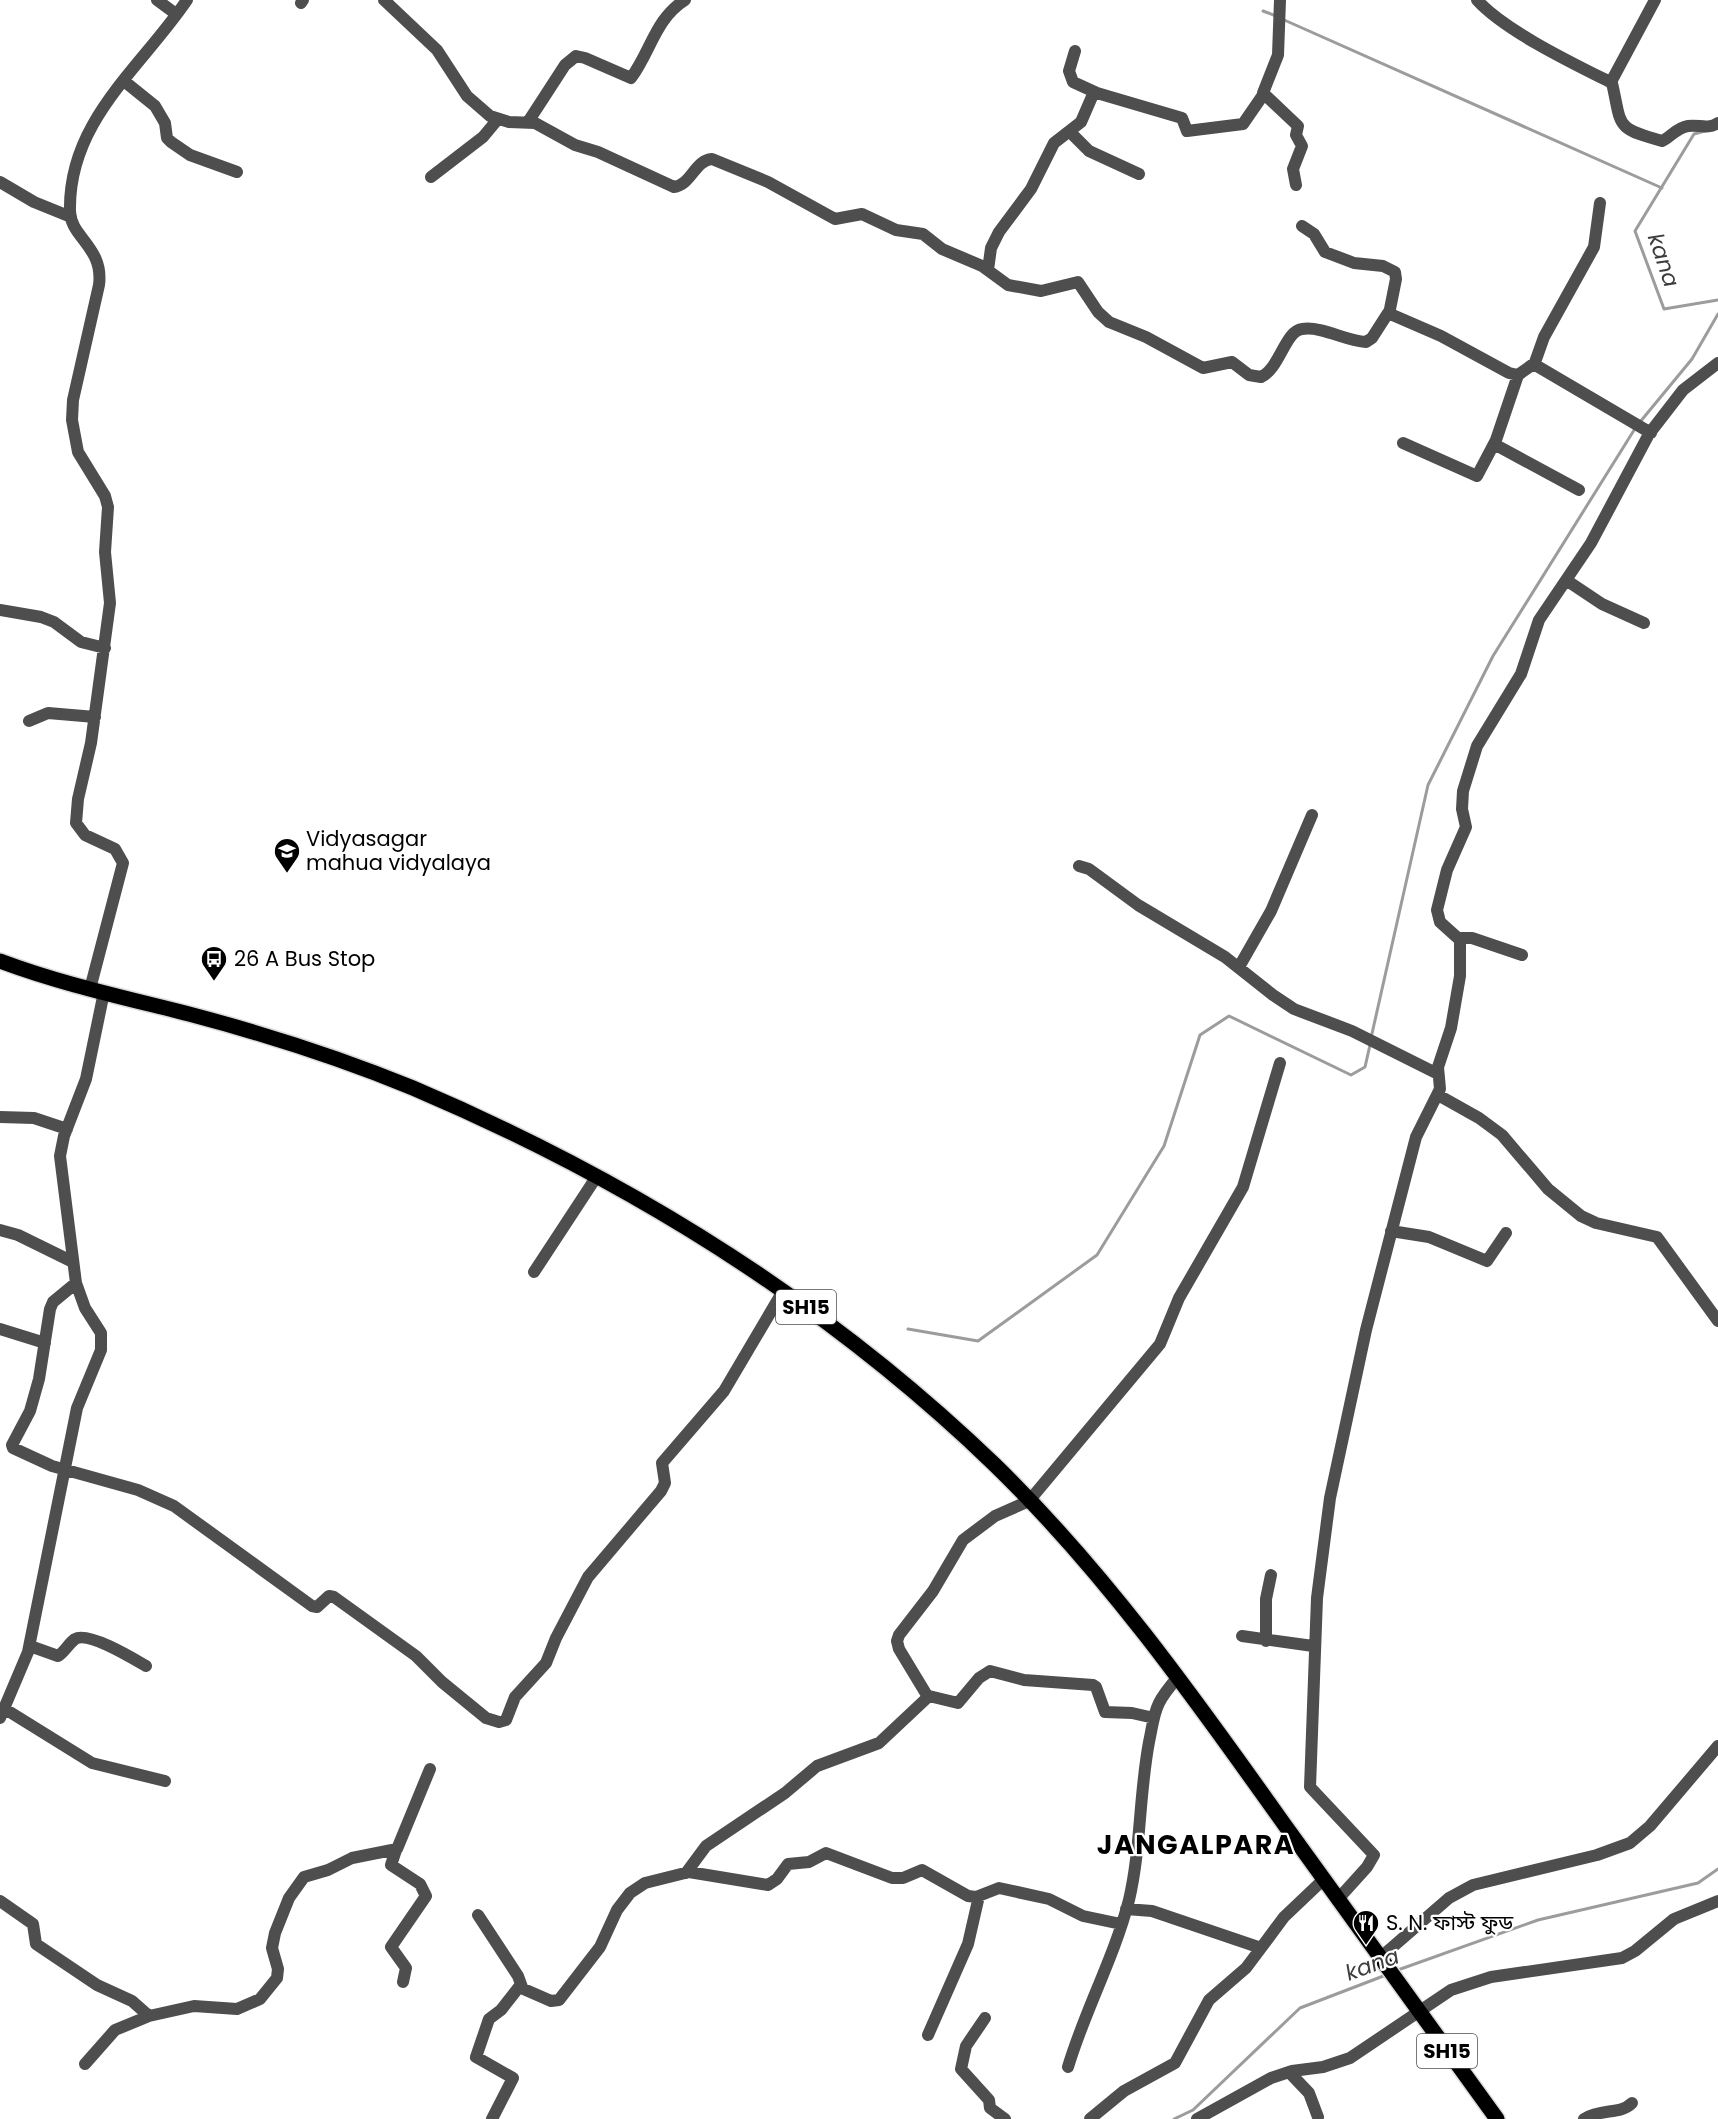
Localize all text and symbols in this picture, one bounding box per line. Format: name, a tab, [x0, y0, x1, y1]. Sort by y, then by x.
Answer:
water label: kana	[1640, 229, 1687, 291]
place label: Vidyasagar mahua vidyalaya	[306, 824, 491, 877]
school or university icon: Vidyasagar mahua vidyalaya	[272, 836, 302, 874]
bus stop icon: 26 A Bus Stop	[199, 944, 229, 982]
place label: 26 A Bus Stop	[234, 944, 375, 973]
road number: SH15	[776, 1290, 836, 1324]
district label: JANGALPARA	[1097, 1826, 1295, 1863]
restaurant icon: S. N. ফাস্ট ফুড	[1351, 1908, 1381, 1946]
place label: S. N. ফাস্ট ফুড	[1386, 1908, 1514, 1937]
water label: kana	[1341, 1940, 1404, 1988]
road number: SH15	[1417, 2034, 1477, 2068]

